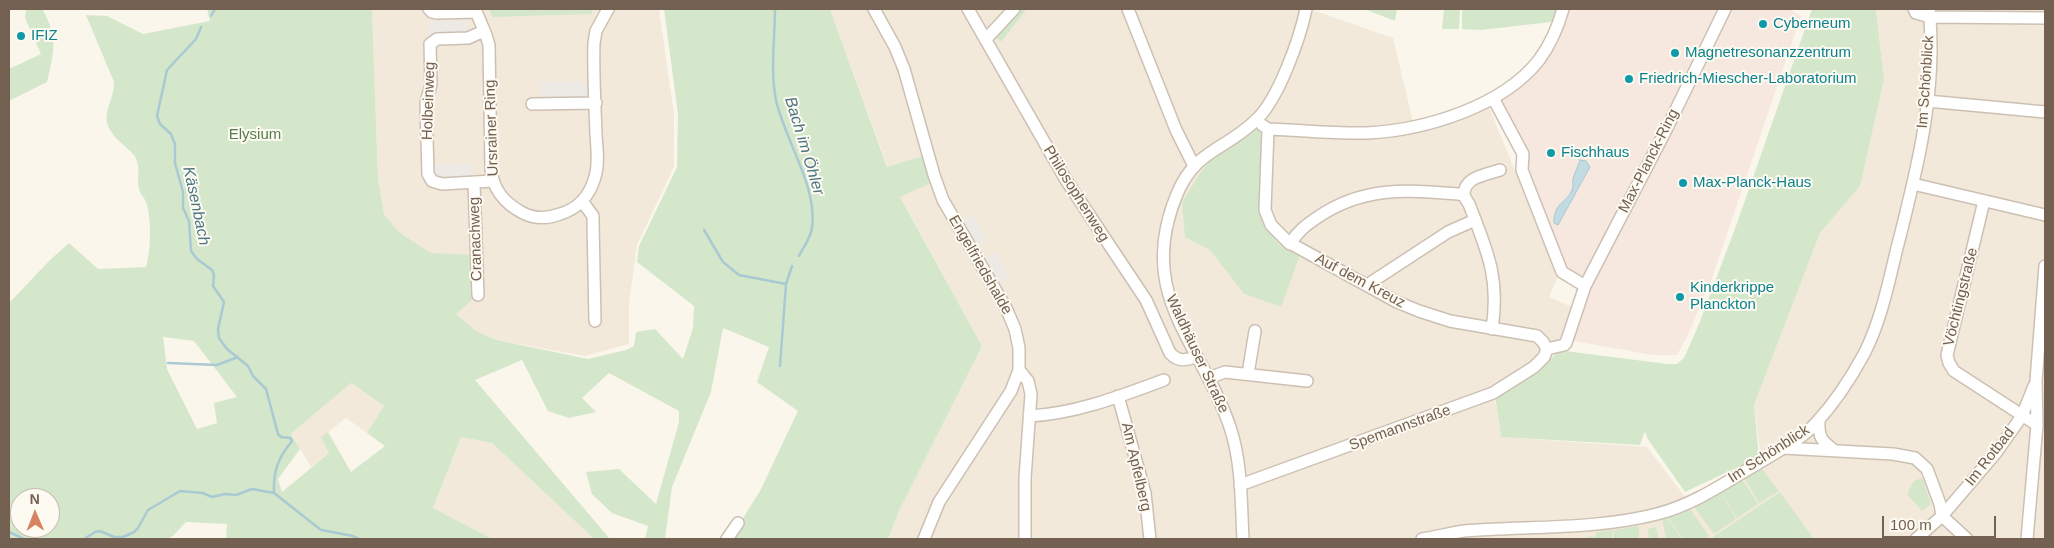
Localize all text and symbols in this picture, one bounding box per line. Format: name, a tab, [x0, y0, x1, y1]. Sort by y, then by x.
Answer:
place label: Cyberneum	[1773, 15, 1851, 33]
marker: Cyberneum	[1757, 18, 1769, 30]
place label: IFIZ	[31, 27, 58, 45]
marker: IFIZ	[15, 30, 27, 42]
street label: Im Schönblick	[1914, 35, 1938, 129]
place label: Magnetresonanzzentrum	[1685, 44, 1851, 62]
marker: Magnetresonanzzentrum	[1669, 47, 1681, 59]
street label: Holbeinweg	[419, 62, 439, 140]
place label: Friedrich-Miescher-Laboratorium	[1639, 70, 1857, 88]
marker: Friedrich-Miescher-Laboratorium	[1623, 73, 1635, 85]
street label: Ursrainer Ring	[481, 79, 503, 177]
water label: Bach im Öhler	[780, 95, 828, 197]
street label: Max-Planck-Ring	[1615, 106, 1683, 216]
park label: Elysium	[229, 126, 281, 144]
street label: Philosophenweg	[1039, 143, 1113, 245]
place label: Fischhaus	[1561, 144, 1629, 162]
marker: Fischhaus	[1545, 147, 1557, 159]
water label: Käsenbach	[178, 165, 214, 247]
place label: Max-Planck-Haus	[1693, 174, 1811, 192]
marker: Max-Planck-Haus	[1677, 177, 1689, 189]
street label: Cranachweg	[466, 197, 486, 281]
street label: Engelfriedshalde	[944, 212, 1016, 318]
street label: Vöchtingstraße	[1940, 246, 1982, 348]
street label: Auf dem Kreuz	[1312, 250, 1408, 312]
place label: Kinderkrippe Planckton	[1690, 279, 1774, 314]
marker: Kinderkrippe Planckton	[1674, 291, 1686, 303]
street label: Waldhäuser Straße	[1162, 292, 1232, 416]
street label: Spemannstraße	[1347, 401, 1453, 455]
street label: Am Apfelberg	[1117, 421, 1155, 513]
street label: Im Schönblick	[1725, 421, 1813, 487]
street label: Im Rotbad	[1962, 424, 2018, 490]
north arrow	[10, 488, 60, 538]
text: N	[30, 491, 40, 507]
scale bar	[1884, 506, 1998, 538]
text: 100 m	[1890, 516, 1932, 533]

